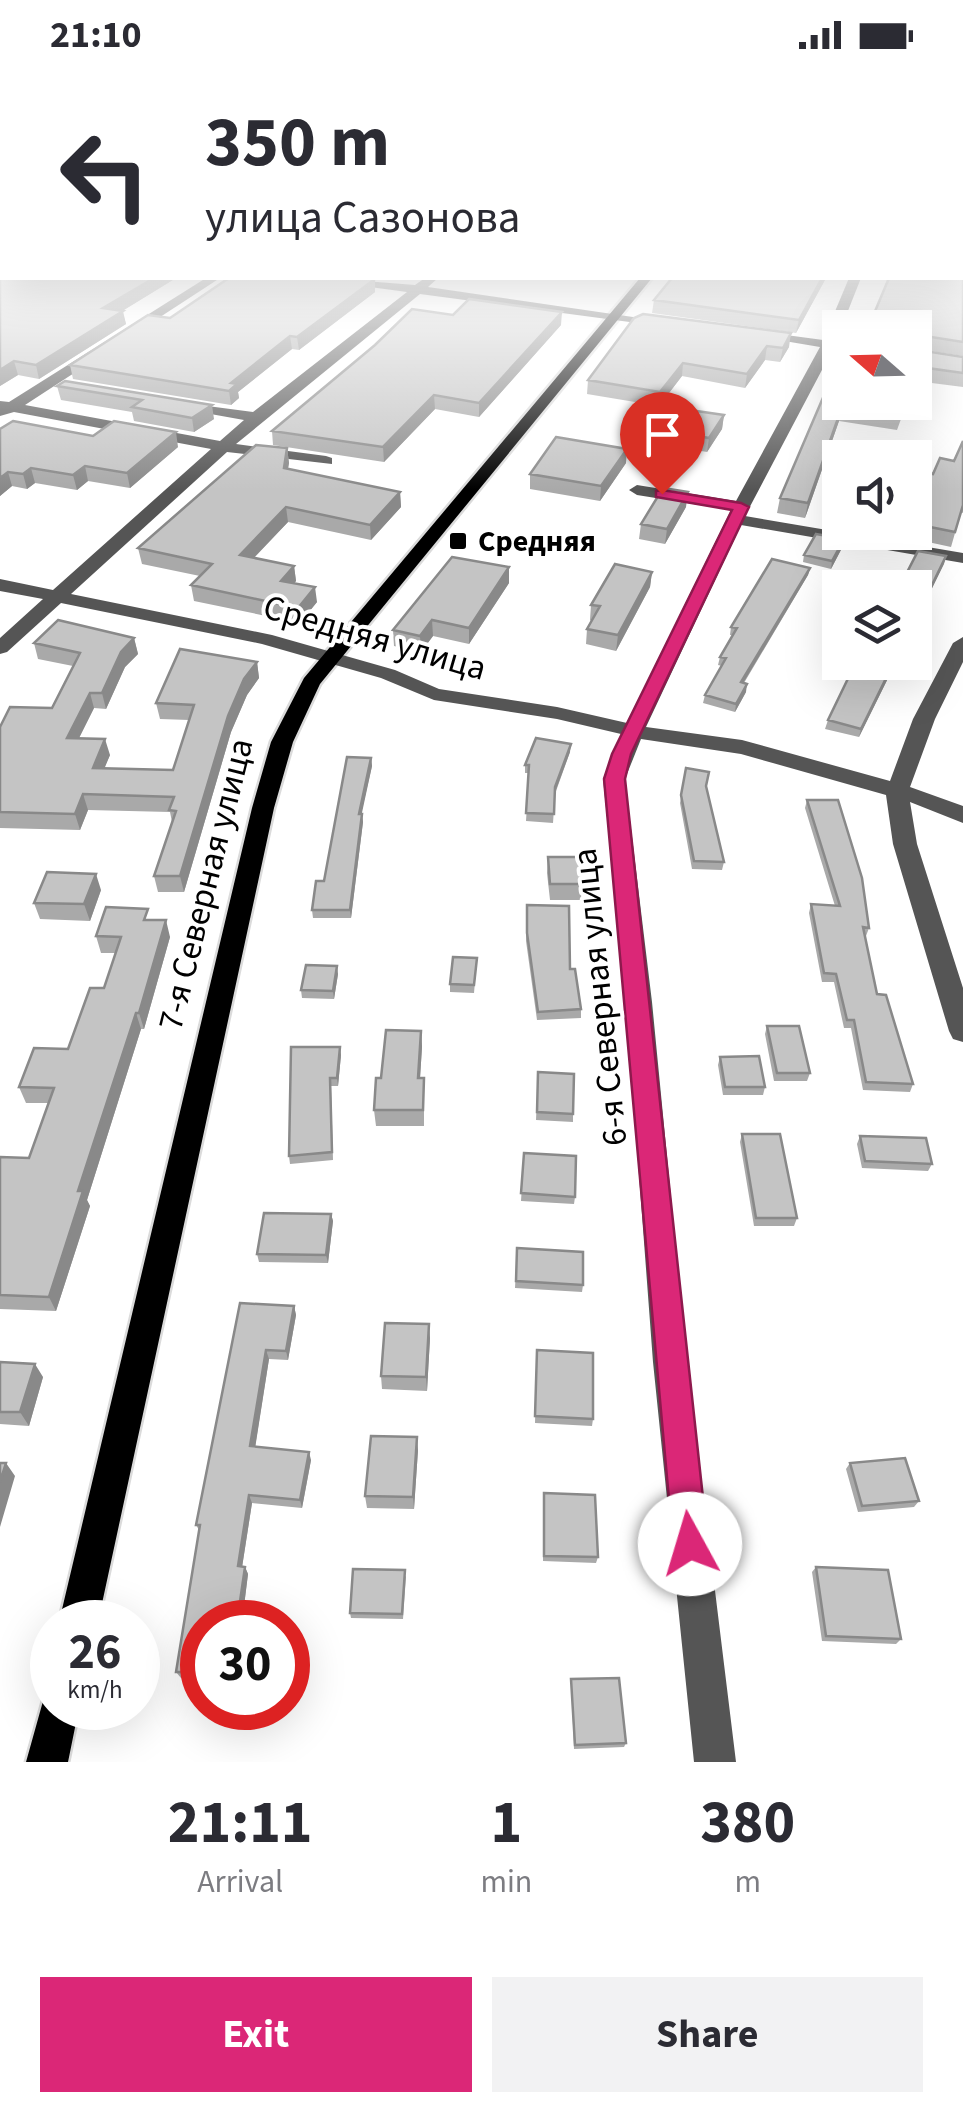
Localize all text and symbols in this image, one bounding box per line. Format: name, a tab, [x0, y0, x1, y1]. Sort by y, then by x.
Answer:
text: 21:10	[50, 8, 142, 62]
text: 350 m	[205, 93, 390, 193]
icon: left	[40, 110, 170, 240]
text: улица Сазонова	[205, 186, 520, 250]
north arrow	[822, 310, 932, 420]
map controls	[822, 310, 932, 680]
pin	[620, 392, 705, 495]
icon: arrive	[635, 407, 690, 462]
button: sound	[822, 440, 932, 550]
place label: Средняя	[478, 520, 596, 563]
marker: Средняя	[447, 530, 469, 552]
button: layers	[822, 570, 932, 680]
street label: Средняя улица	[257, 582, 492, 694]
street label: 7-я Северная улица	[146, 733, 266, 1035]
street label: 6-я Северная улица	[560, 846, 640, 1148]
position arrow	[638, 1492, 742, 1596]
speed limit sign: 30	[180, 1600, 310, 1730]
text: 26	[69, 1617, 121, 1688]
text: km/h	[67, 1672, 123, 1708]
text: 21:11	[168, 1781, 313, 1866]
text: 1	[491, 1781, 522, 1866]
text: 380	[700, 1781, 795, 1866]
text: Arrival	[197, 1859, 283, 1905]
text: min	[480, 1859, 532, 1905]
text: m	[734, 1859, 761, 1905]
button: Exit	[40, 1977, 472, 2092]
button: Share	[492, 1977, 923, 2092]

